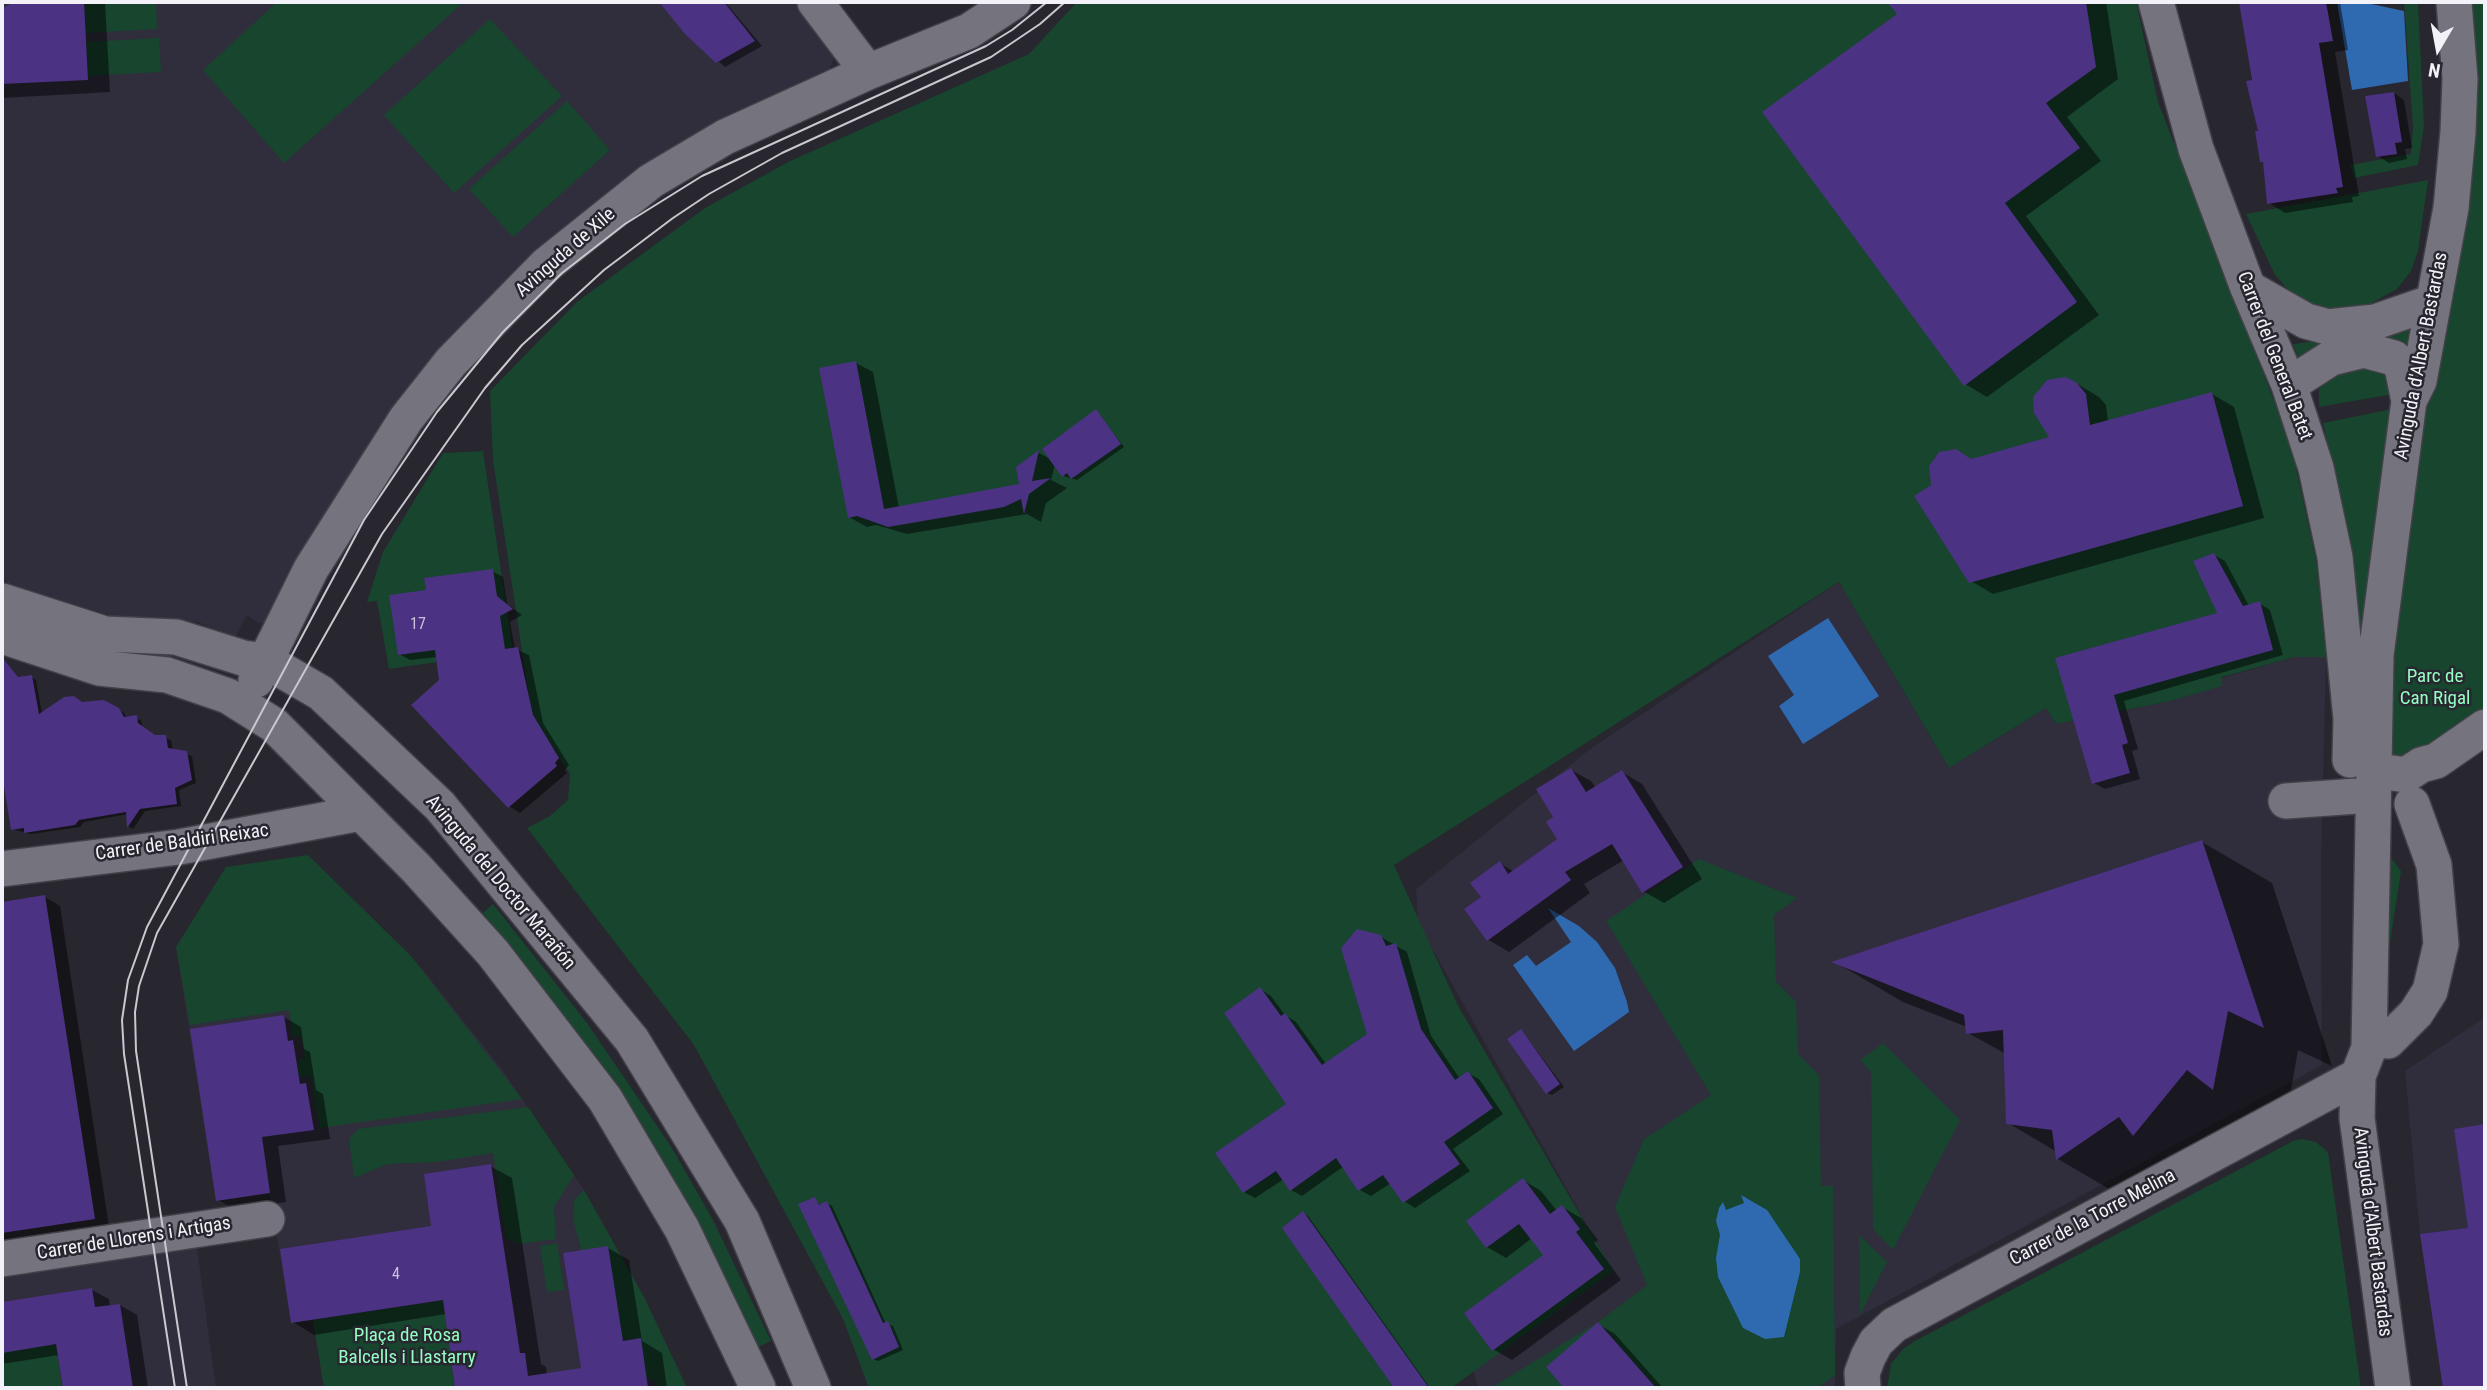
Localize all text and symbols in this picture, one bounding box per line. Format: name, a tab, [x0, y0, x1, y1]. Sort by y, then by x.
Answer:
north arrow	[2403, 14, 2473, 84]
text: N	[2427, 58, 2442, 83]
street label: Avinguda de Xile	[512, 204, 620, 302]
street label: Avinguda d'Albert Bastardas	[2391, 250, 2453, 462]
street label: Carrer del General Batet	[2231, 269, 2317, 443]
house number: 17	[410, 615, 426, 635]
park label: Parc de Can Rigal	[2400, 666, 2470, 710]
street label: Avinguda del Doctor Marañón	[420, 791, 580, 975]
street label: Carrer de Baldiri Reixac	[94, 820, 270, 866]
street label: Avinguda d'Albert Bastardas	[2348, 1126, 2396, 1338]
street label: Carrer de la Torre Melina	[2006, 1165, 2180, 1271]
street label: Carrer de Llorens i Artigas	[36, 1212, 232, 1266]
house number: 4	[392, 1265, 400, 1285]
park label: Plaça de Rosa Balcells i Llastarry	[338, 1325, 476, 1369]

